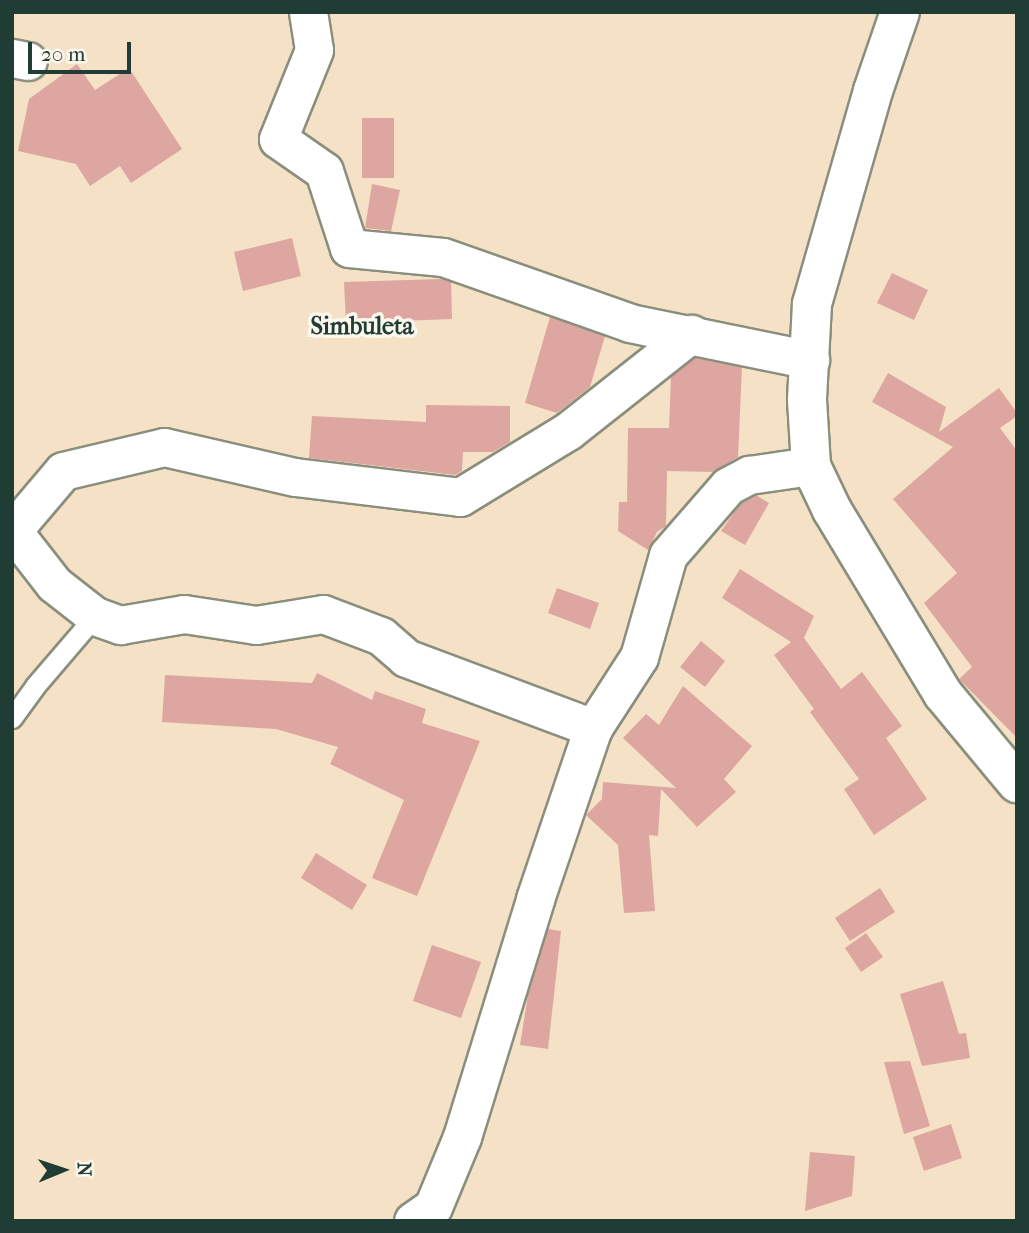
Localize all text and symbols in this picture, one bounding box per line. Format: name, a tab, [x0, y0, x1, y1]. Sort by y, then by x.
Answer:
scale bar	[32, 28, 135, 72]
text: 20 m	[41, 42, 85, 66]
district label: Simbuleta	[310, 313, 414, 341]
north arrow	[28, 1135, 98, 1205]
text: N	[73, 1162, 95, 1177]

